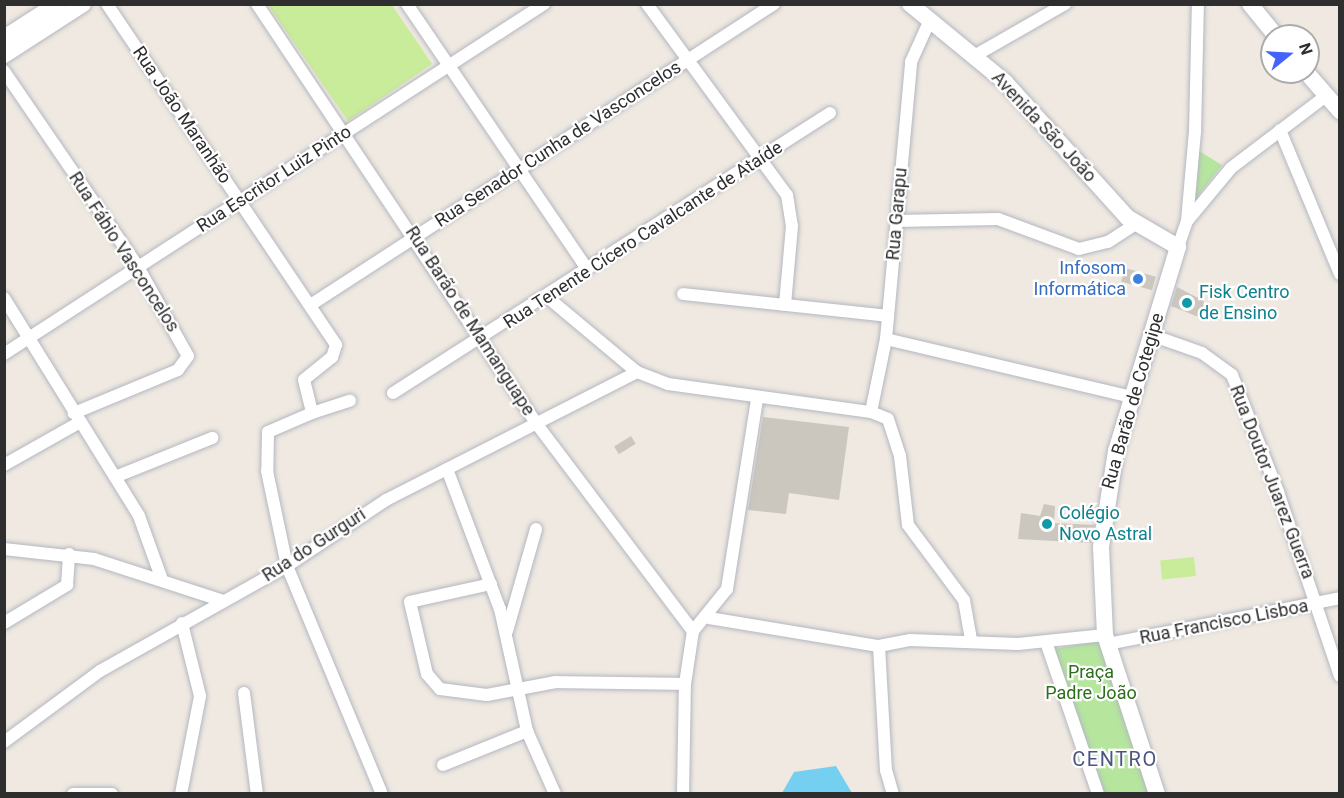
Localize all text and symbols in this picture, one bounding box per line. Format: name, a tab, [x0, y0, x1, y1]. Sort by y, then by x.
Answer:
north arrow	[1260, 24, 1320, 84]
text: N	[1295, 41, 1316, 57]
street label: Rua João Maranhão	[128, 42, 236, 188]
street label: Rua Senador Cunha de Vasconcelos	[431, 56, 685, 232]
street label: Avenida São João	[987, 67, 1101, 187]
street label: Rua Escritor Luiz Pinto	[193, 121, 355, 237]
street label: Rua Tenente Cícero Cavalcante de Ataíde	[499, 136, 787, 334]
street label: Rua Garapu	[882, 167, 912, 261]
street label: Rua Fábio Vasconcelos	[64, 168, 184, 336]
street label: Rua Barão de Mamanguape	[401, 222, 539, 420]
place label: Infosom Informática	[1033, 258, 1126, 300]
marker: Infosom Informática	[1131, 272, 1145, 286]
place label: Fisk Centro de Ensino	[1199, 282, 1289, 324]
marker: Fisk Centro de Ensino	[1180, 296, 1194, 310]
street label: Rua Barão de Cotegipe	[1097, 310, 1169, 492]
street label: Rua Doutor Juarez Guerra	[1225, 382, 1319, 582]
place label: Colégio Novo Astral	[1059, 503, 1152, 546]
street label: Rua do Gurguri	[258, 504, 370, 586]
marker: Colégio Novo Astral	[1040, 517, 1054, 531]
street label: Rua Francisco Lisboa	[1138, 595, 1310, 649]
park label: Praça Padre João	[1045, 662, 1137, 704]
district label: CENTRO	[1072, 747, 1158, 771]

